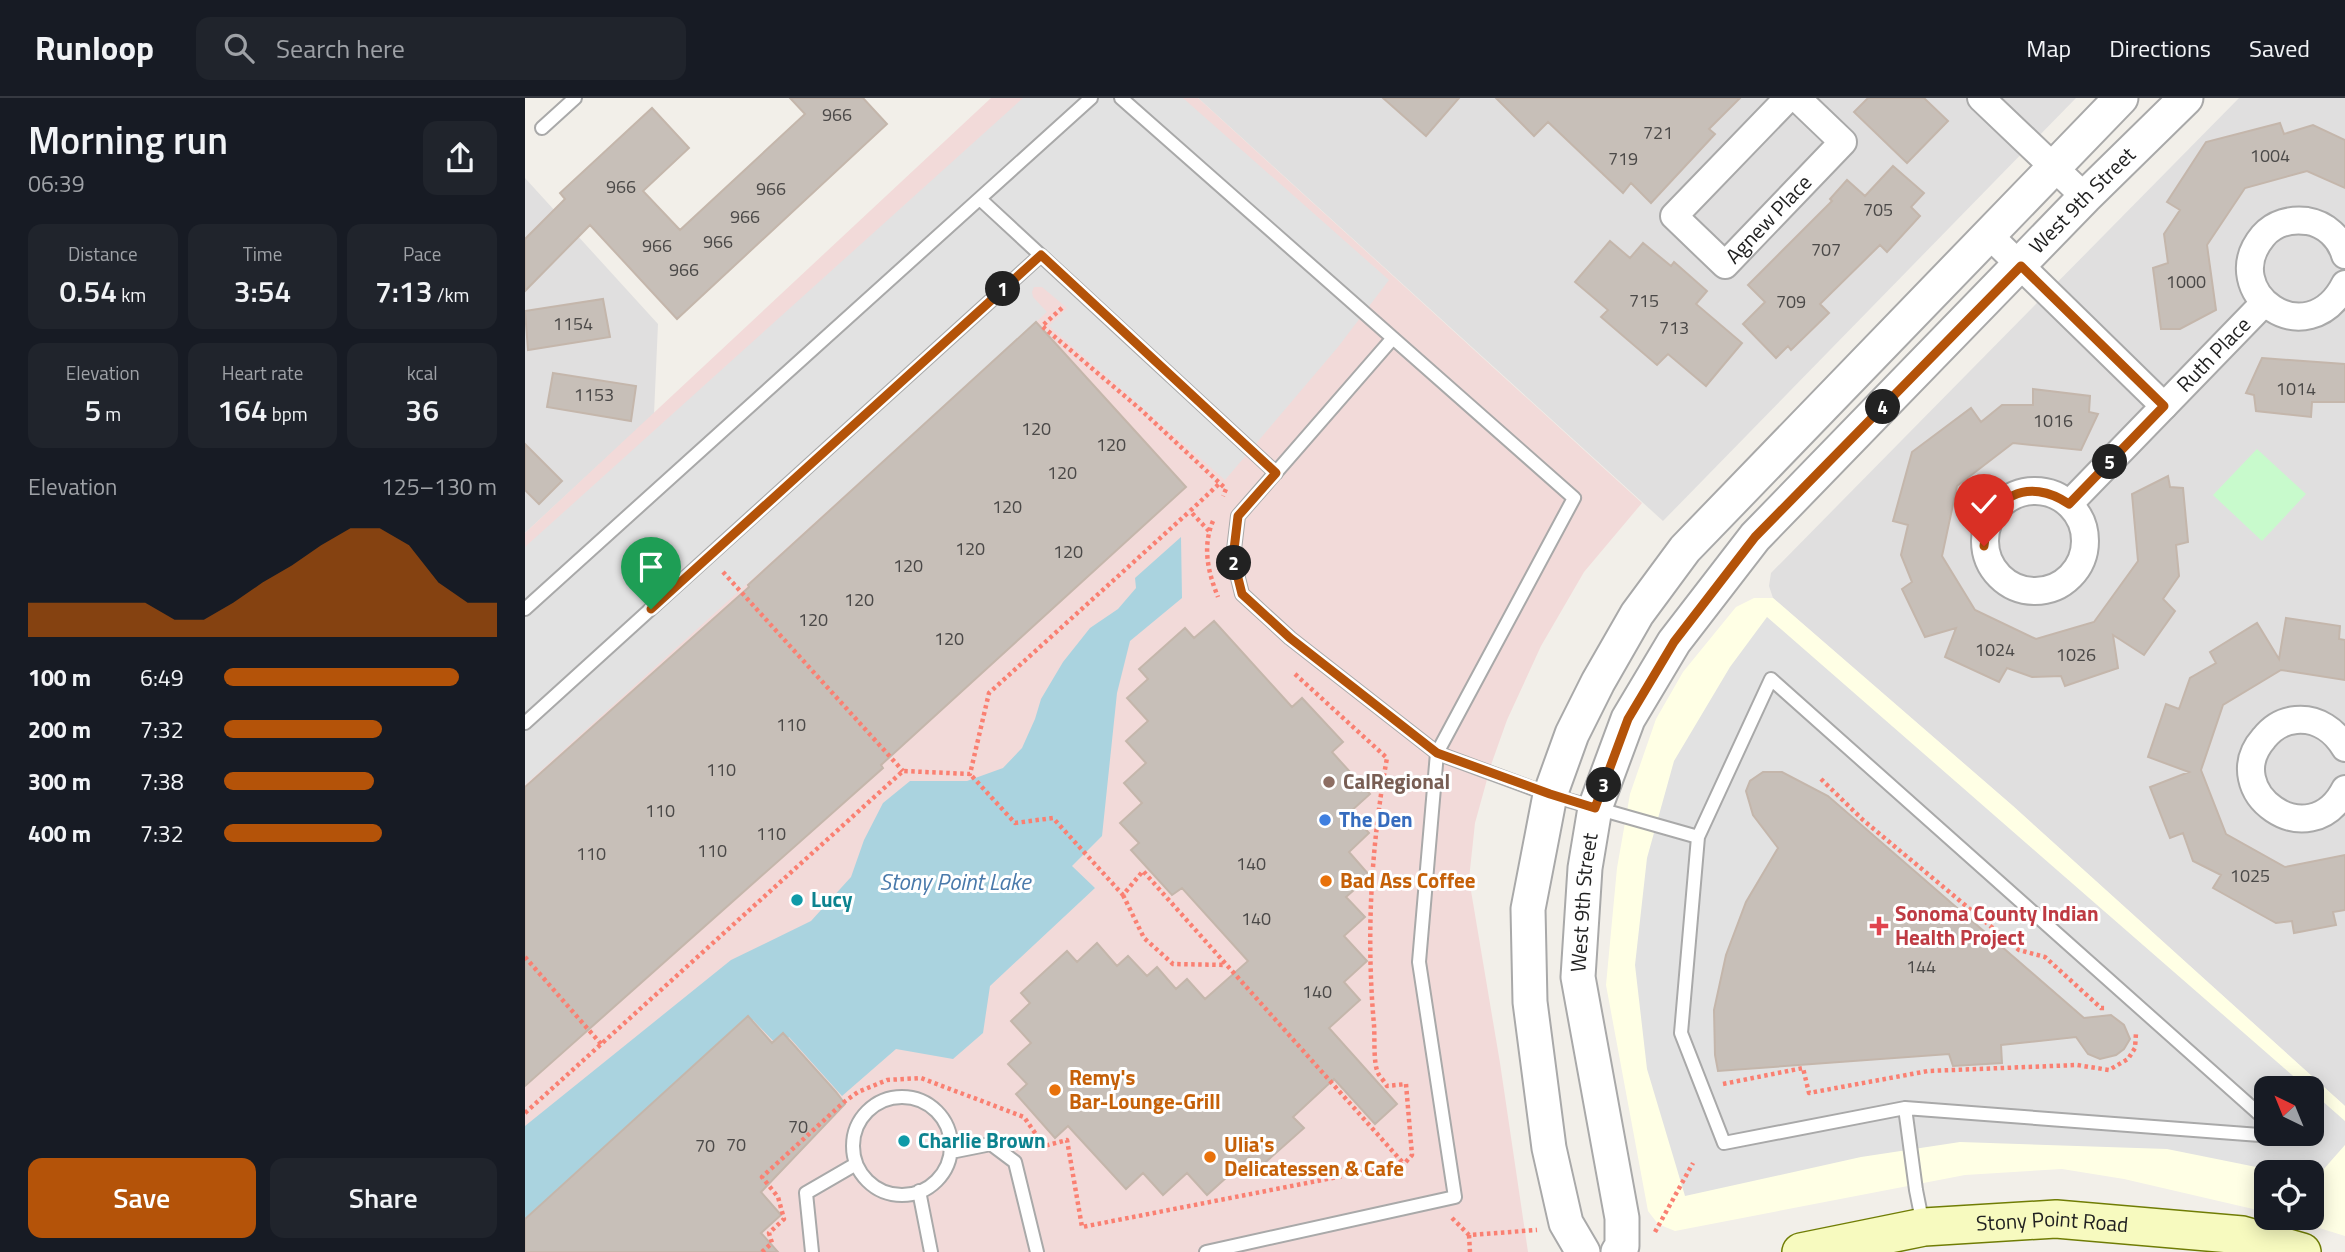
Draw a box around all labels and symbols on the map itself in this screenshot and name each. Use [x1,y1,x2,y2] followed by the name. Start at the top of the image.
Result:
[822,101,852,128] house number: 966
[1643,119,1673,146] house number: 721
[2021,139,2143,261] street label: West 9th Street
[2250,142,2290,169] house number: 1004
[1608,145,1638,172] house number: 719
[1717,167,1819,271] street label: Agnew Place
[606,173,636,200] house number: 966
[756,175,786,202] house number: 966
[1863,196,1893,223] house number: 705
[730,203,760,230] house number: 966
[703,228,733,255] house number: 966
[642,232,672,259] house number: 966
[1811,236,1841,263] house number: 707
[669,256,699,283] house number: 966
[2166,268,2206,295] house number: 1000
[986,272,1021,306] pin: 1
[1629,287,1659,314] house number: 715
[1776,288,1806,315] house number: 709
[2169,309,2258,399] street label: Ruth Place
[553,310,593,337] house number: 1154
[1659,314,1689,341] house number: 713
[2276,375,2316,402] house number: 1014
[574,381,614,408] house number: 1153
[1865,390,1901,424] pin: 4
[2033,407,2073,434] house number: 1016
[1021,415,1051,442] house number: 120
[1096,431,1126,458] house number: 120
[2093,444,2127,480] pin: 5
[1047,459,1077,486] house number: 120
[1954,474,2014,546] pin
[992,493,1022,520] house number: 120
[955,535,985,562] house number: 120
[621,537,681,609] pin
[1053,538,1083,565] house number: 120
[1217,546,1251,580] pin: 2
[893,552,923,579] house number: 120
[844,586,874,613] house number: 120
[798,606,828,633] house number: 120
[934,625,964,652] house number: 120
[1975,636,2015,663] house number: 1024
[2056,641,2096,668] house number: 1026
[776,711,806,738] house number: 110
[706,756,736,783] house number: 110
[1343,765,1450,797] place label: CalRegional
[1587,768,1621,802] pin: 3
[1321,774,1337,790] marker: CalRegional
[645,797,675,824] house number: 110
[1339,803,1413,835] place label: The Den
[1317,812,1333,828] marker: The Den
[756,820,786,847] house number: 110
[1561,830,1606,973] street label: West 9th Street
[697,837,727,864] house number: 110
[576,840,606,867] house number: 110
[1236,850,1266,877] house number: 140
[2230,862,2270,889] house number: 1025
[879,864,1032,899] water label: Stony Point Lake
[1340,864,1476,896] place label: Bad Ass Coffee
[1318,873,1334,889] marker: Bad Ass Coffee
[811,883,853,915] place label: Lucy
[789,892,805,908] marker: Lucy
[1895,897,2099,953] place label: Sonoma County Indian Health Project
[1241,905,1271,932] house number: 140
[1869,916,1889,936] marker: Sonoma County Indian Health Project
[1906,953,1936,980] house number: 144
[1302,978,1332,1005] house number: 140
[1069,1061,1221,1117] place label: Remy's Bar-Lounge-Grill
[2254,1076,2324,1146] north arrow
[1047,1082,1063,1098] marker: Remy's Bar-Lounge-Grill
[788,1113,808,1140] house number: 70
[918,1124,1046,1156] place label: Charlie Brown
[1224,1128,1404,1184] place label: Ulia's Delicatessen & Cafe
[726,1131,746,1158] house number: 70
[695,1132,715,1159] house number: 70
[896,1133,912,1149] marker: Charlie Brown
[1202,1149,1218,1165] marker: Ulia's Delicatessen & Cafe
[1975,1202,2130,1240] street label: Stony Point Road

